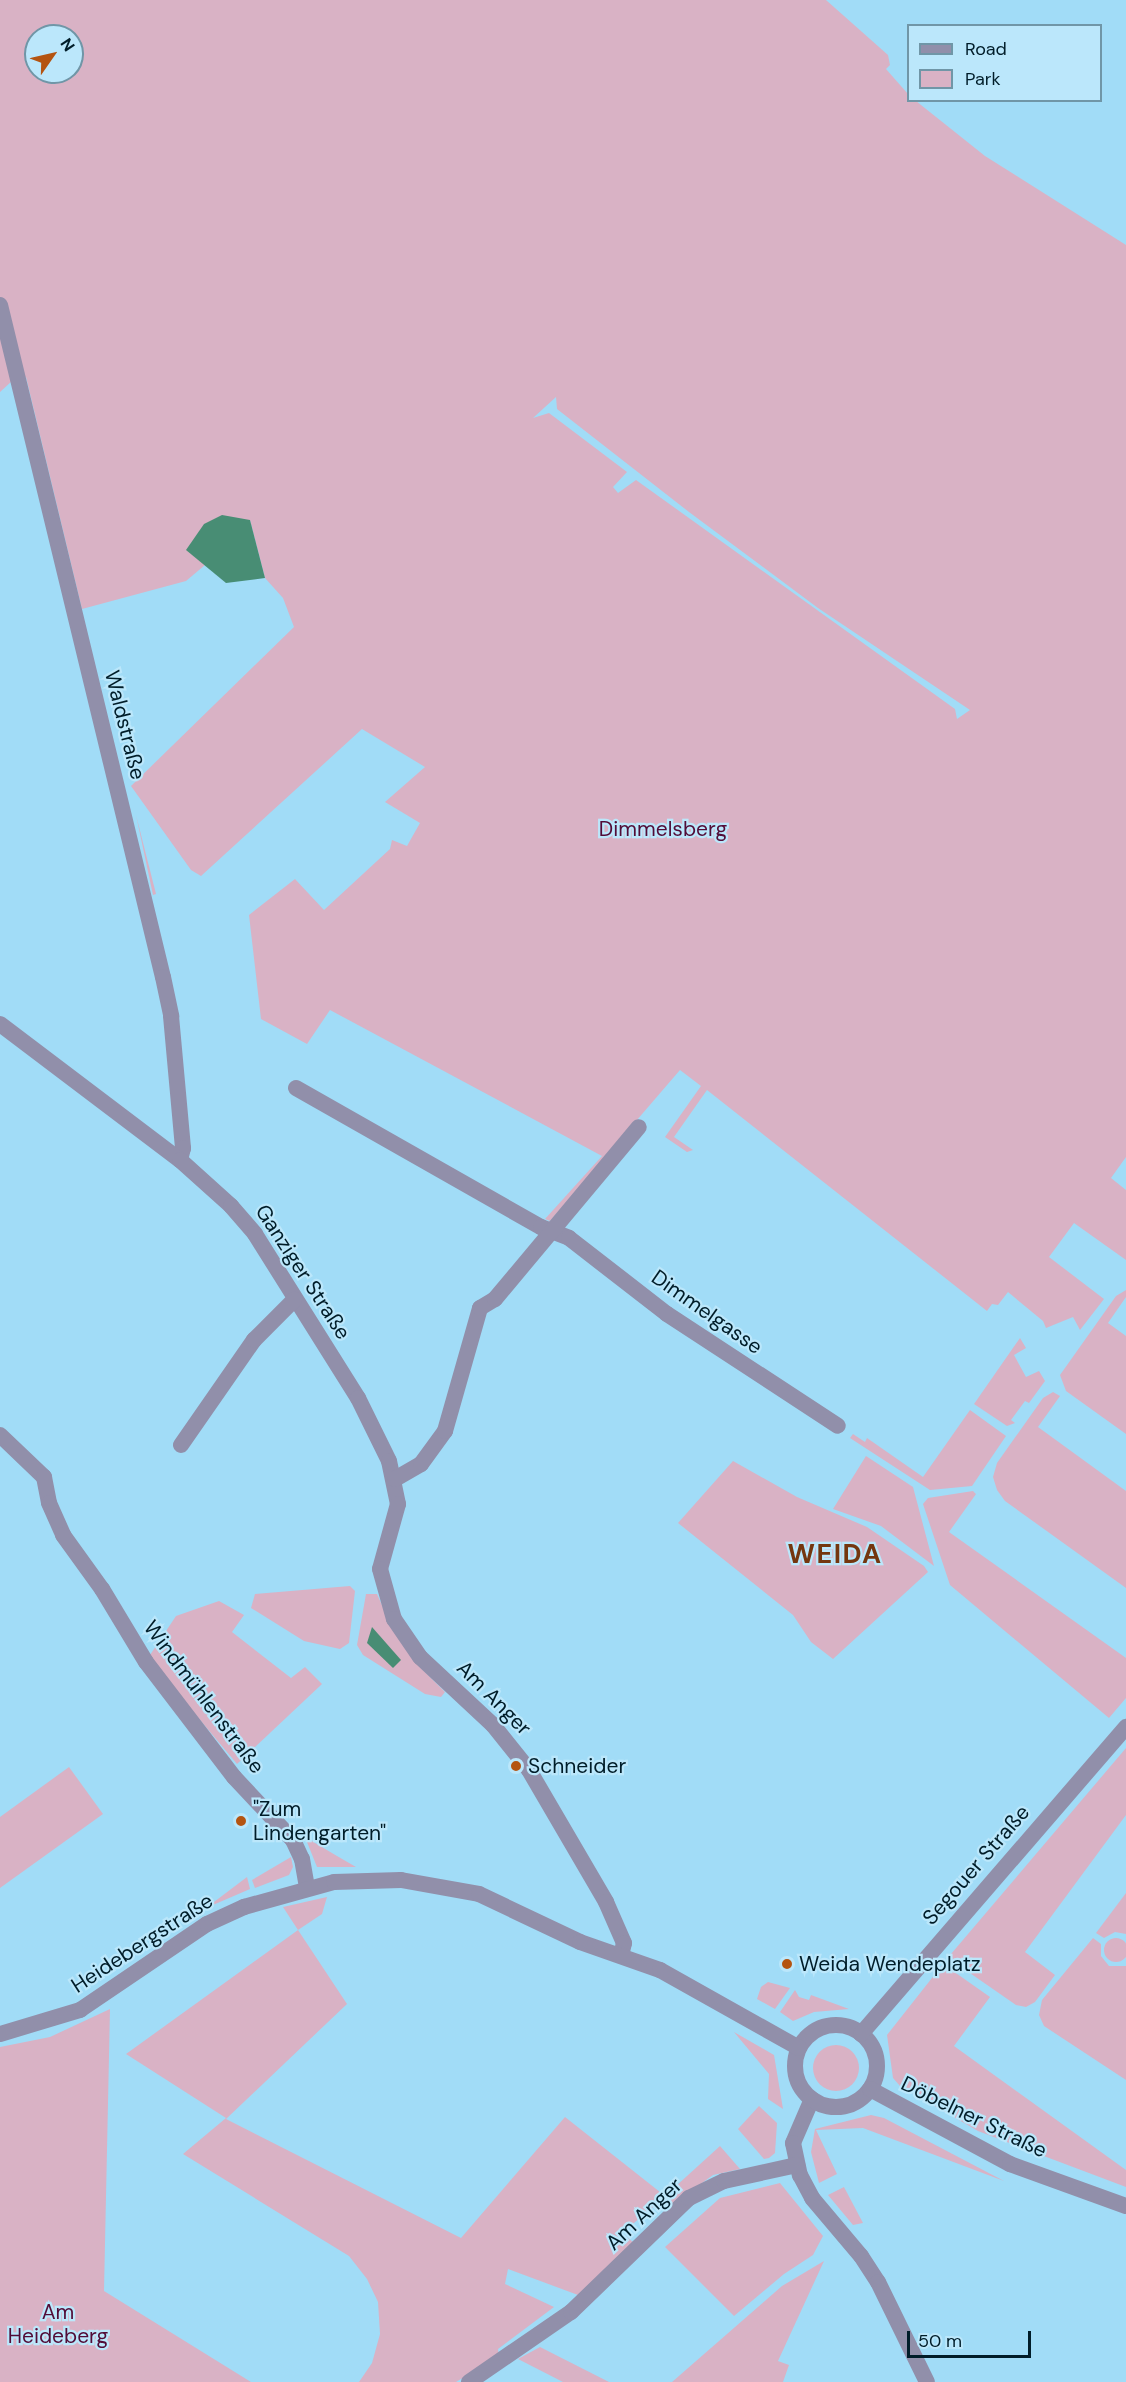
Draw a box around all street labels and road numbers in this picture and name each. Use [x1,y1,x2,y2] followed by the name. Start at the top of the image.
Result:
[99,668,151,782] street label: Waldstraße
[250,1200,356,1344] street label: Ganziger Straße
[647,1264,767,1360] street label: Dimmelgasse
[138,1616,270,1778] street label: Windmühlenstraße
[451,1655,537,1741] street label: Am Anger
[917,1800,1035,1930] street label: Segouer Straße
[66,1888,218,1998] street label: Heidebergstraße
[897,2071,1051,2163] street label: Döbelner Straße
[601,2172,687,2256] street label: Am Anger

